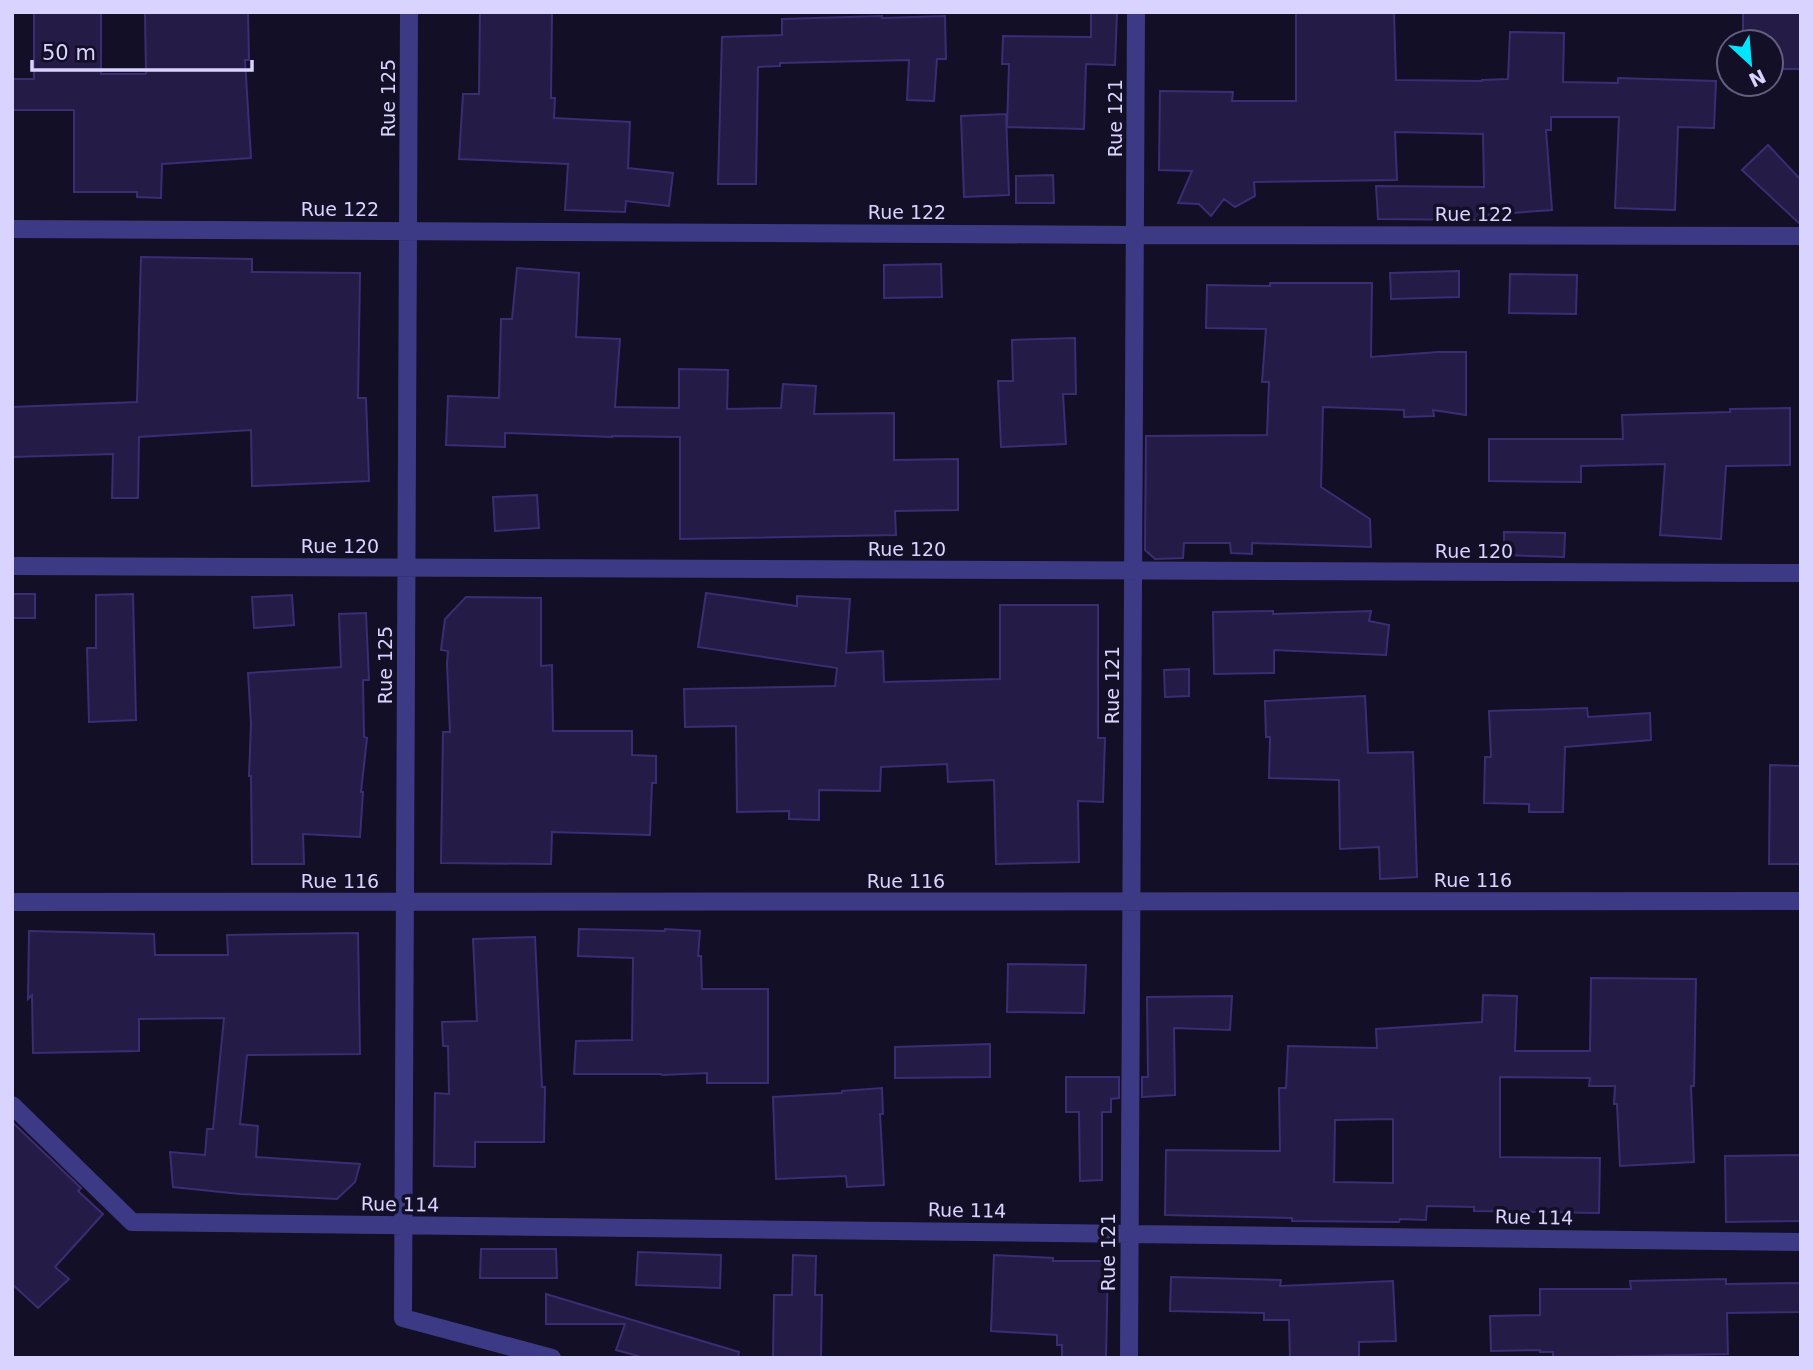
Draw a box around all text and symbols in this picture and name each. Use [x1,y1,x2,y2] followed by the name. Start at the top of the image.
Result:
[32,28,252,72] scale bar
[1715,28,1785,98] north arrow
[42,41,96,65] text: 50 m
[377,59,399,137] street label: Rue 125
[1745,65,1769,92] text: N
[1104,79,1126,157] street label: Rue 121
[301,198,379,220] street label: Rue 122
[868,201,946,223] street label: Rue 122
[1435,203,1513,225] street label: Rue 122
[301,535,379,557] street label: Rue 120
[868,538,946,560] street label: Rue 120
[1435,540,1513,562] street label: Rue 120
[374,626,396,704] street label: Rue 125
[1101,646,1123,724] street label: Rue 121
[1434,869,1512,891] street label: Rue 116
[301,870,379,892] street label: Rue 116
[867,870,945,892] street label: Rue 116
[361,1192,439,1216] street label: Rue 114
[928,1198,1006,1222] street label: Rue 114
[1495,1205,1573,1229] street label: Rue 114
[1097,1213,1119,1291] street label: Rue 121

